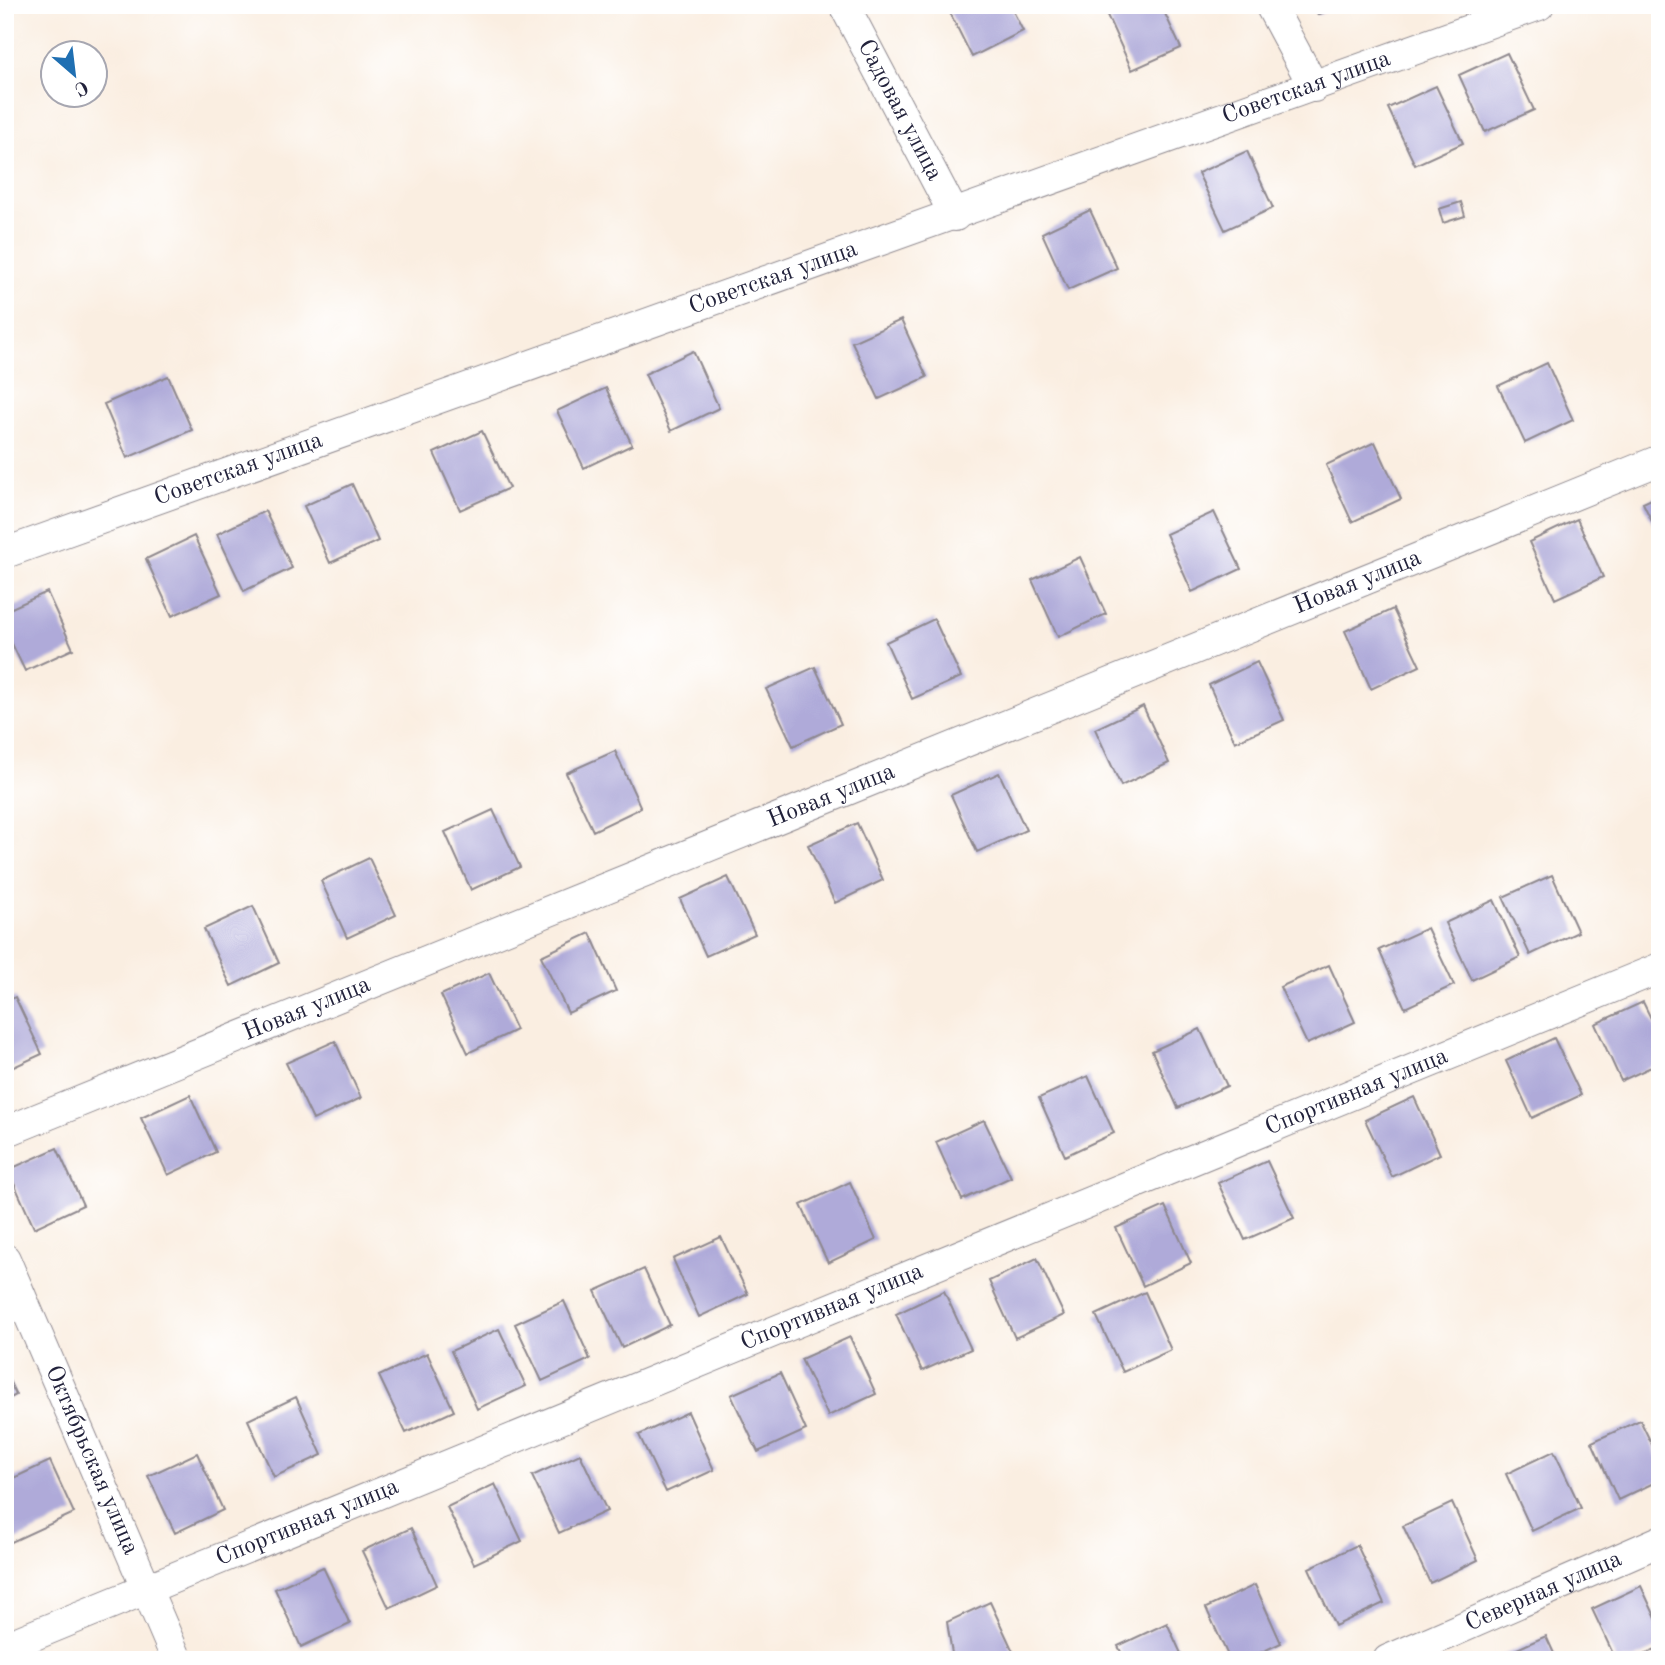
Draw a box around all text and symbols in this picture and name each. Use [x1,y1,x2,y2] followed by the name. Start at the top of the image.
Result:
[853,36,946,185] street label: Садовая улица
[38,38,108,108] north arrow
[1219,47,1394,129] street label: Советская улица
[71,75,91,98] text: С
[686,237,861,320] street label: Советская улица
[151,428,326,511] street label: Советская улица
[1291,546,1425,619] street label: Новая улица
[764,760,899,833] street label: Новая улица
[240,973,374,1046] street label: Новая улица
[1262,1044,1452,1141] street label: Спортивная улица
[737,1259,927,1356] street label: Спортивная улица
[40,1362,142,1559] street label: Октябрьская улица
[213,1475,402,1571] street label: Спортивная улица
[1462,1547,1626,1636] street label: Северная улица

